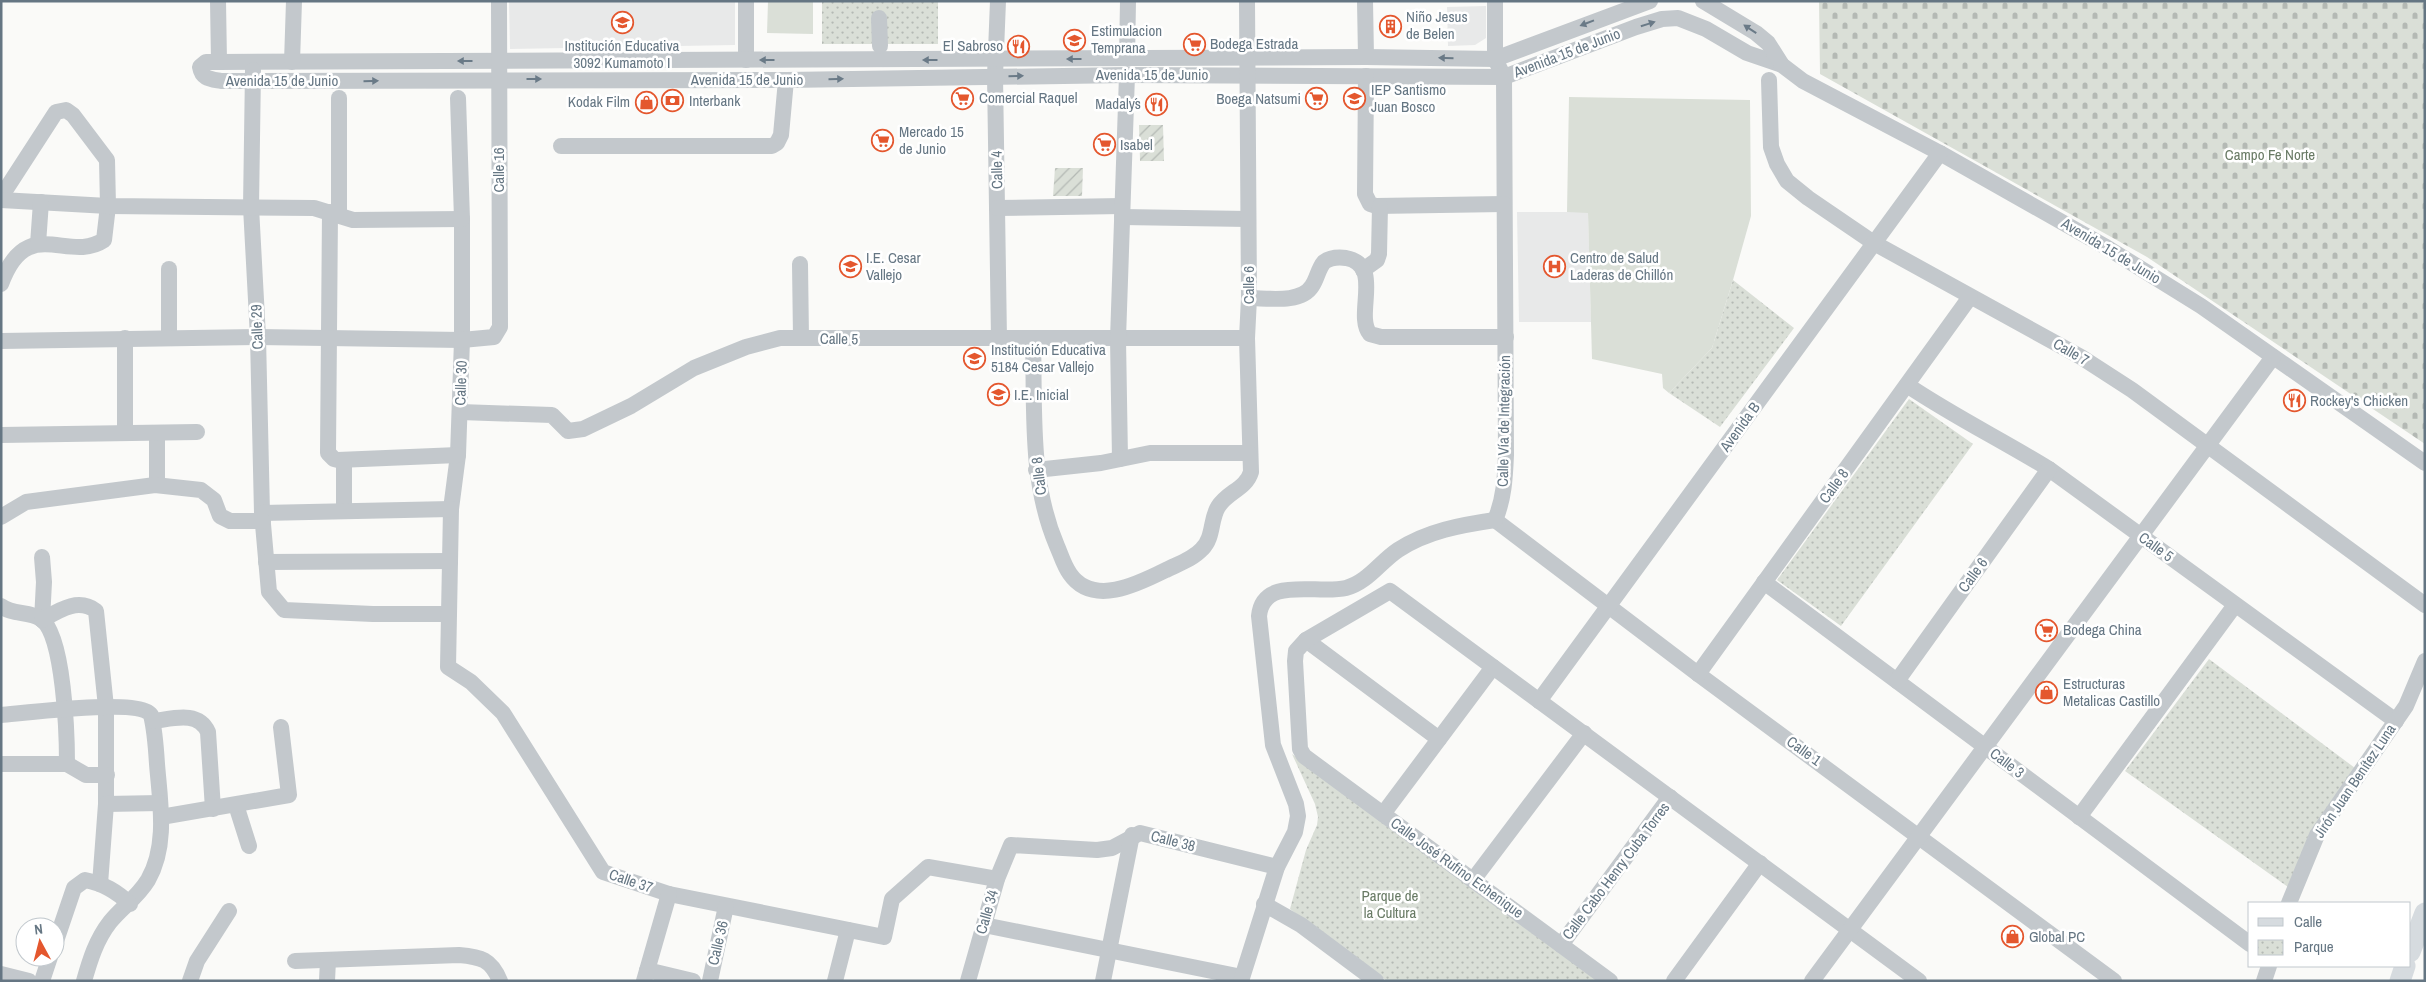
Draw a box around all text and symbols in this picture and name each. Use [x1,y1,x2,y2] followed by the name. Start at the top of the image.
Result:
[1406,6,1468,44] place label: Niño Jesus de Belen
[610,11,634,35] school or university icon: Institución Educativa 3092 Kumamoto I
[1378,14,1402,38] building icon: Niño Jesus de Belen
[1640,19,1655,27] one-way arrow
[1091,20,1162,58] place label: Estimulacion Temprana
[1580,20,1594,28] one-way arrow
[1510,22,1623,83] street label: Avenida 15 de Junio
[1743,25,1757,34] one-way arrow
[1063,28,1087,52] school or university icon: Estimulacion Temprana
[1182,32,1206,56] supermarket icon: Bodega Estrada
[1210,33,1298,54] place label: Bodega Estrada
[1007,34,1031,58] restaurant icon: El Sabroso
[565,35,680,73] place label: Institución Educativa 3092 Kumamoto I
[943,35,1003,56] place label: El Sabroso
[1438,54,1454,62] one-way arrow
[1066,55,1082,63] one-way arrow
[759,56,775,64] one-way arrow
[921,56,937,64] one-way arrow
[456,57,472,65] one-way arrow
[1095,64,1208,85] street label: Avenida 15 de Junio
[690,69,803,90] street label: Avenida 15 de Junio
[225,70,338,91] street label: Avenida 15 de Junio
[1008,72,1024,80] one-way arrow
[526,75,542,83] one-way arrow
[828,75,844,83] one-way arrow
[363,77,379,85] one-way arrow
[1371,79,1446,117] place label: IEP Santismo Juan Bosco
[951,86,975,110] supermarket icon: Comercial Raquel
[979,87,1077,108] place label: Comercial Raquel
[1305,87,1329,111] supermarket icon: Boega Natsumi
[1343,87,1367,111] school or university icon: IEP Santismo Juan Bosco
[1216,88,1301,109] place label: Boega Natsumi
[661,89,685,113] bank icon: Interbank
[634,90,658,114] shop icon: Kodak Film
[689,90,741,111] place label: Interbank
[568,91,630,112] place label: Kodak Film
[1145,92,1169,116] restaurant icon: Madaly´s
[1095,93,1141,114] place label: Madaly´s
[899,121,964,159] place label: Mercado 15 de Junio
[871,129,895,153] supermarket icon: Mercado 15 de Junio
[1092,133,1116,157] supermarket icon: Isabel
[1120,134,1153,155] place label: Isabel
[2225,144,2315,165] park label: Campo Fe Norte
[488,147,509,193] street label: Calle 16
[986,151,1007,189] street label: Calle 4
[2057,212,2165,289] street label: Avenida 15 de Junio
[866,247,921,285] place label: I.E. Cesar Vallejo
[1570,247,1673,285] place label: Centro de Salud Laderas de Chillón
[838,255,862,279] school or university icon: I.E. Cesar Vallejo
[1542,255,1566,279] hospital icon: Centro de Salud Laderas de Chillón
[1238,266,1259,304] street label: Calle 6
[245,304,268,350] street label: Calle 29
[820,328,858,349] street label: Calle 5
[2049,333,2093,370] street label: Calle 7
[991,339,1106,377] place label: Institución Educativa 5184 Cesar Vallejo
[963,347,987,371] school or university icon: Institución Educativa 5184 Cesar Vallejo
[1492,355,1515,487] street label: Calle Vía de Integración
[449,360,472,406] street label: Calle 30
[986,383,1010,407] school or university icon: I.E. Inicial
[1014,384,1069,405] place label: I.E. Inicial
[2282,389,2306,413] restaurant icon: Rockey's Chicken
[2310,390,2408,411] place label: Rockey's Chicken
[1714,398,1765,457] street label: Avenida B
[1026,456,1051,496] street label: Calle 8
[1814,464,1853,507] street label: Calle 8
[2135,527,2178,566] street label: Calle 5
[1953,553,1992,596] street label: Calle 6
[2035,618,2059,642] supermarket icon: Bodega China
[2063,619,2142,640] place label: Bodega China
[2063,673,2160,711] place label: Estructuras Metalicas Castillo
[2035,681,2059,705] shop icon: Estructuras Metalicas Castillo
[2309,719,2401,842] street label: Jirón Juan Benítez Luna
[1783,731,1826,770] street label: Calle 1
[1986,743,2029,783] street label: Calle 3
[1557,798,1674,944] street label: Calle Cabo Henry Cuba Torres
[1387,812,1528,923] street label: Calle José Rufino Echenique
[1149,825,1198,856] street label: Calle 38
[606,863,656,898] street label: Calle 37
[1362,885,1419,923] park label: Parque de la Cultura
[970,887,1003,936] street label: Calle 34
[2248,902,2411,967] legend
[2294,911,2322,932] text: Calle
[15,917,65,967] north arrow
[702,918,733,967] street label: Calle 36
[33,920,44,939] text: N
[2001,925,2025,949] shop icon: Global PC
[2029,926,2085,947] place label: Global PC
[2294,936,2334,957] text: Parque

